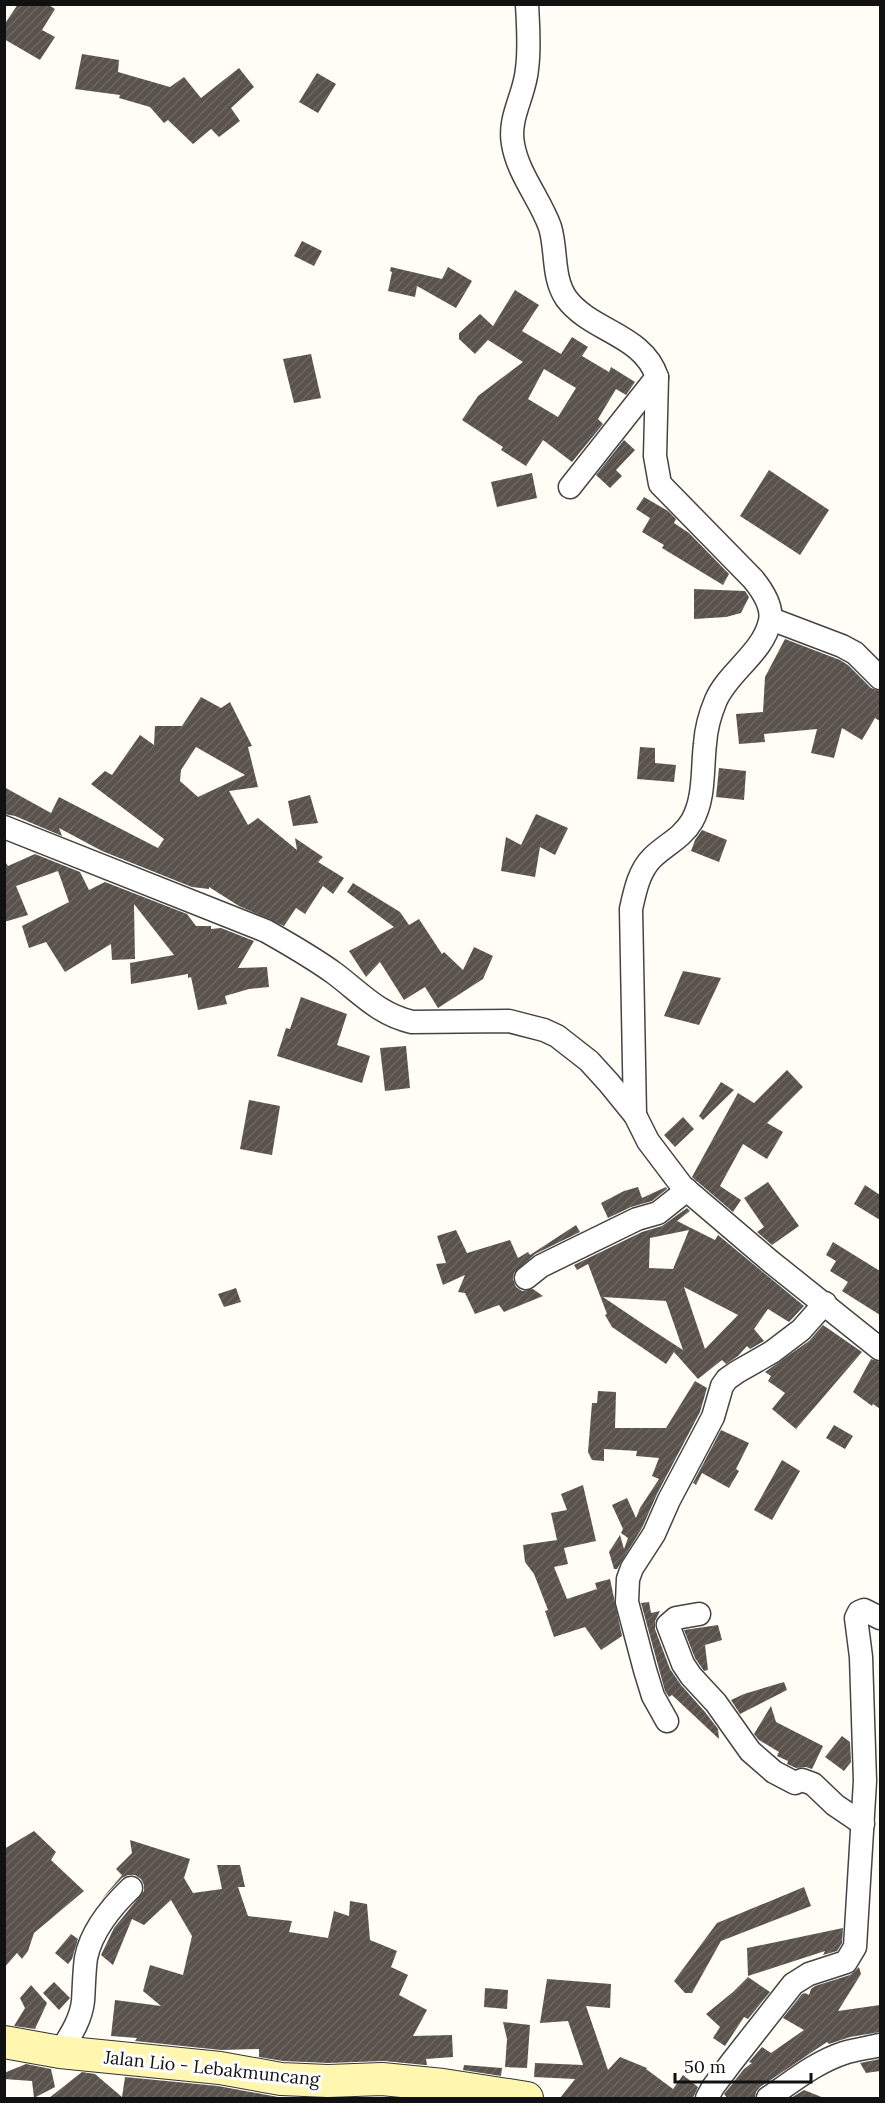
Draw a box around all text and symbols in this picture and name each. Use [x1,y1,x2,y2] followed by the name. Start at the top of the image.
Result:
[102,2045,322,2091] street label: Jalan Lio - Lebakmuncang
[675,2046,812,2084] scale bar
[684,2055,726,2078] text: 50 m

